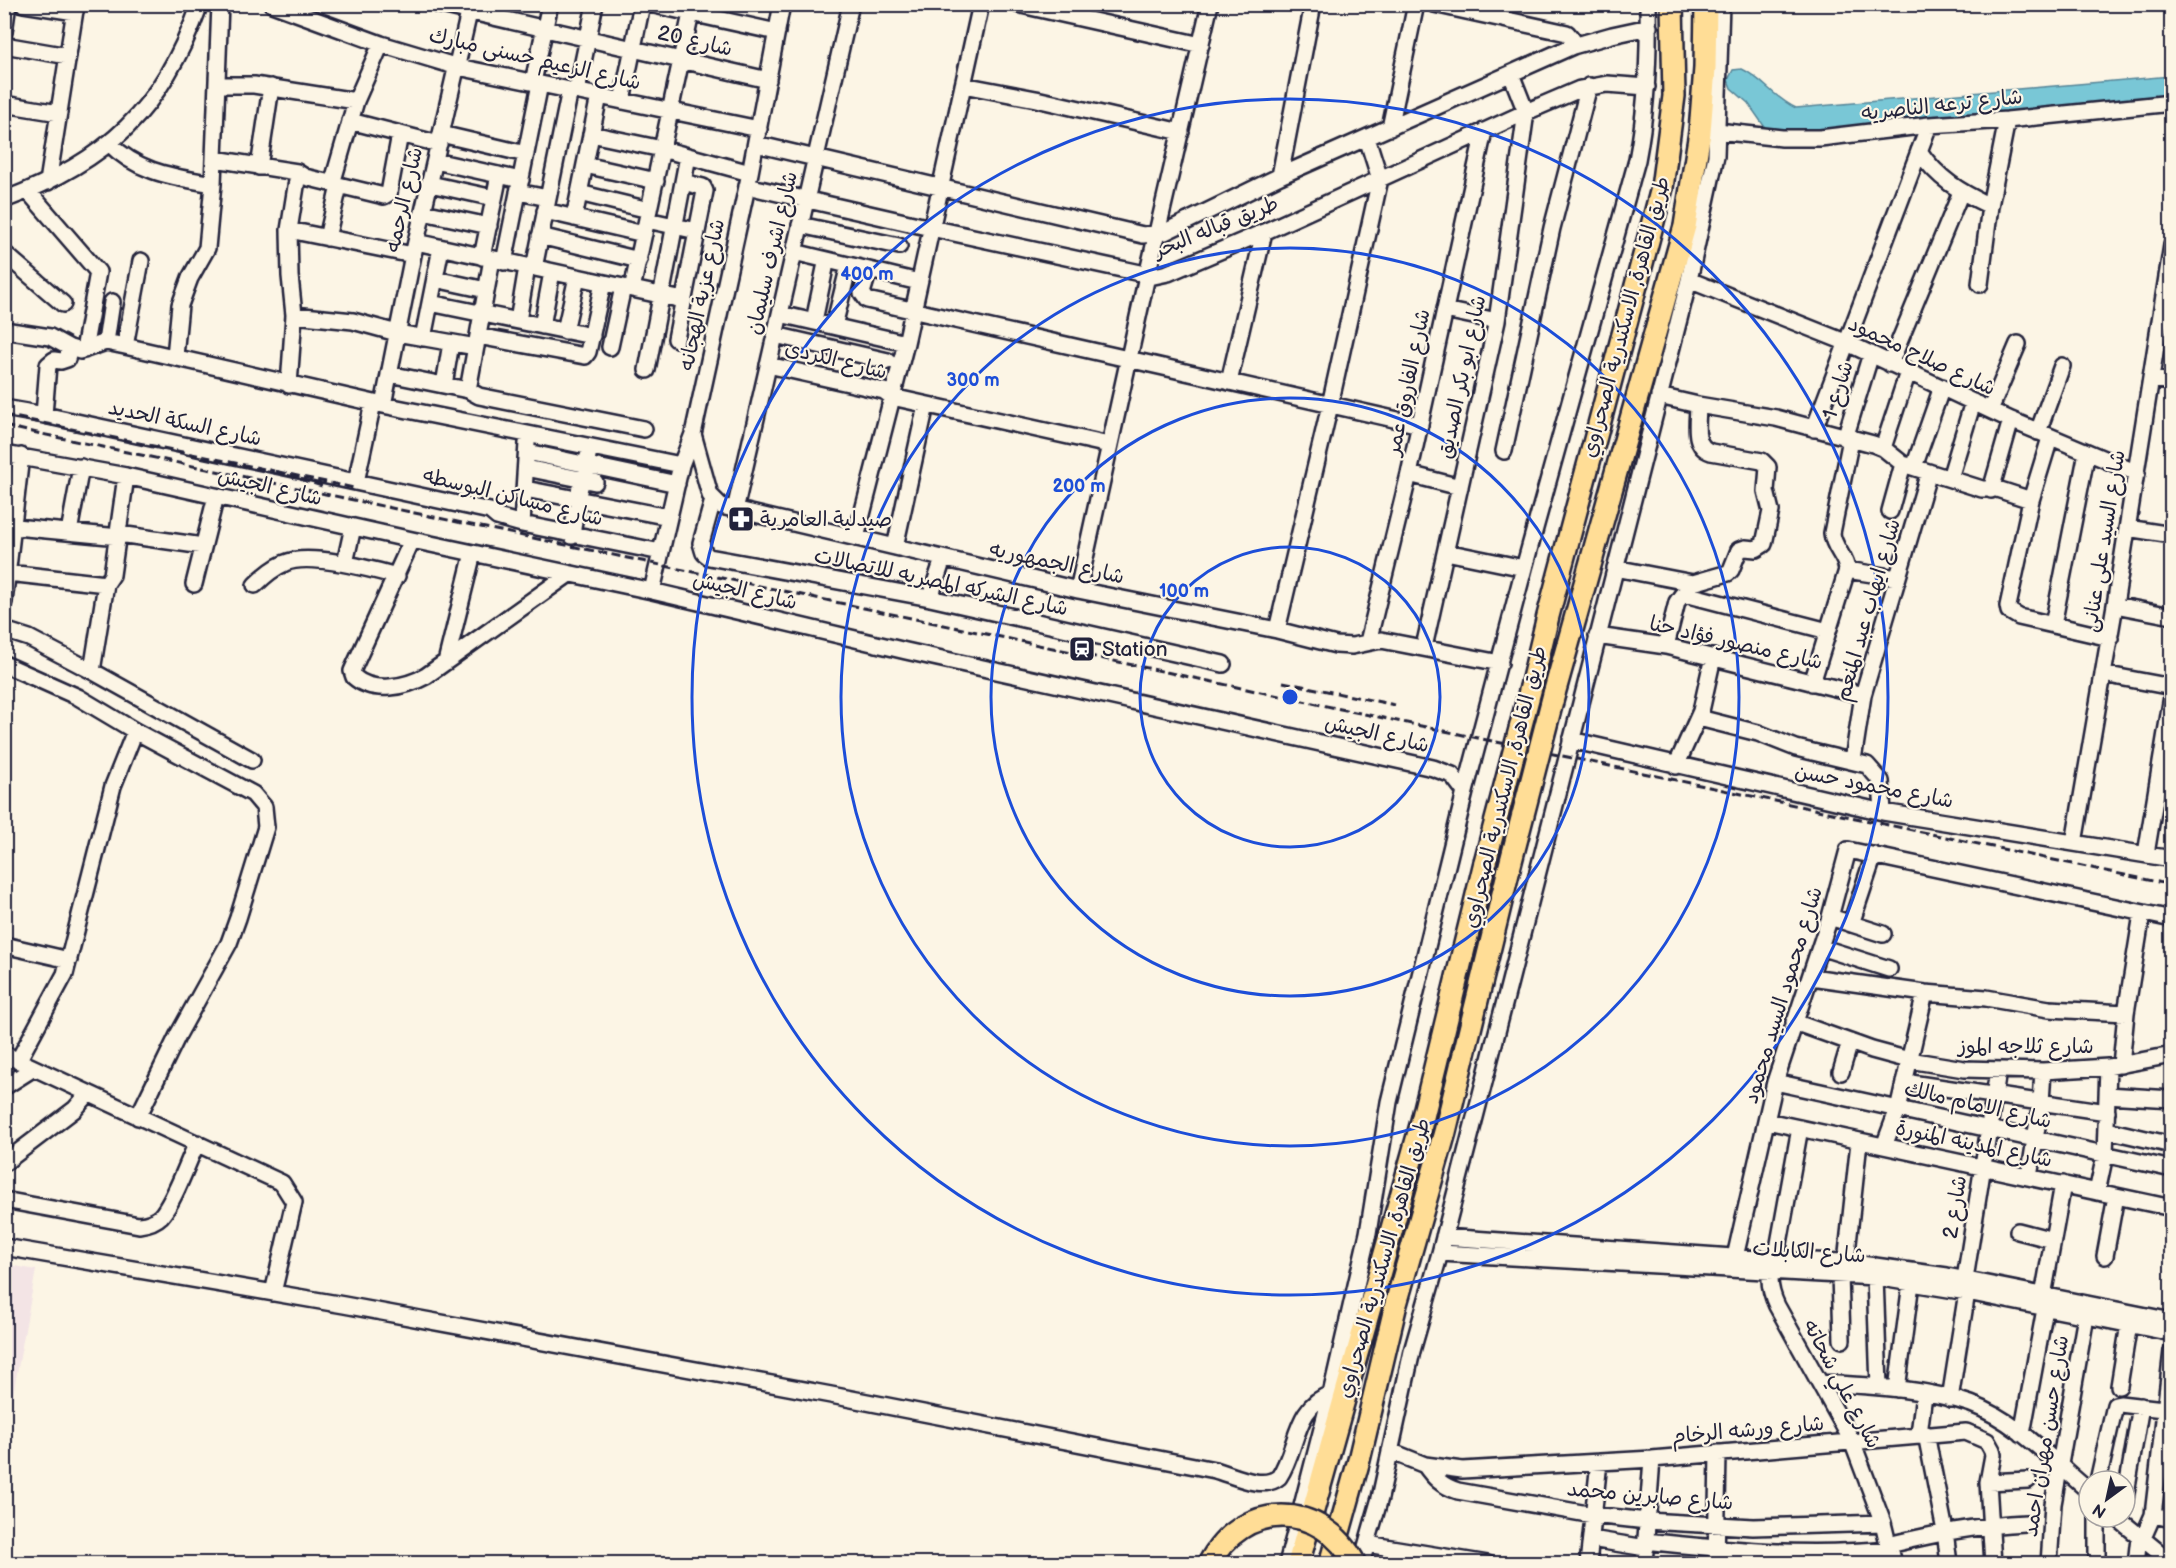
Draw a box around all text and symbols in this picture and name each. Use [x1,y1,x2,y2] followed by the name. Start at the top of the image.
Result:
[655,20,735,64] street label: شارع 20
[426,22,643,98] street label: شارع الزعيم حسنى مبارك
[1860,84,2024,128] street label: شارع ترعه الناصريه
[380,145,430,256] street label: شارع الرحمه
[741,169,805,338] street label: شارع اشرف سليمان
[1576,174,1678,461] street label: طريق القاهرة, الاسكندرية الصحراوي
[1148,191,1282,264] street label: طريق قباله البحر
[674,217,732,374] street label: شارع عزبة الهجانه
[840,264,894,285] text: 400 m
[1432,293,1493,461] street label: شارع ابو بكر الصديق
[1380,307,1438,460] street label: شارع الفاروق عمر
[1844,311,2000,403] street label: شارع صلاح محمود
[782,335,890,387] street label: شارع الكردى
[1817,358,1861,423] street label: شارع 1
[946,370,1000,391] text: 300 m
[106,395,264,453] street label: شارع السكة الحديد
[2077,448,2133,634] street label: شارع السيد على عنانى
[215,463,325,513] street label: شارع الجيش
[420,463,606,533] street label: شارع مساكن البوسطه
[1052,476,1106,497] text: 200 m
[726,504,756,534] pharmacy icon: صيدلية العامرية
[760,507,892,532] place label: صيدلية العامرية
[1830,516,1909,705] street label: شارع ايهاب عبد المنعم
[987,537,1127,591] street label: شارع الجمهوريه
[811,543,1070,623] street label: شارع الشركه المصريه للاتصالات
[690,567,800,617] street label: شارع الجيش
[1159,581,1209,602] text: 100 m
[1646,611,1825,677] street label: شارع منصور فؤاد حنا
[1067,634,1097,664] station icon: Station
[1102,637,1168,662] place label: Station
[1458,643,1554,931] street label: طريق القاهرة, الاسكندرية الصحراوي
[1280,687,1300,707] centre of rings
[1322,710,1432,760] street label: شارع الجيش
[1792,758,1956,816] street label: شارع محمود حسن
[1738,884,1830,1107] street label: شارع محمود السيد محمود
[1956,1034,2094,1061] street label: شارع ثلاجه الموز
[1901,1076,2054,1137] street label: شارع الامام مالك
[1332,1115,1438,1401] street label: طريق القاهرة, الاسكندرية الصحراوي
[1893,1115,2055,1175] street label: شارع المدينه المنورة
[1938,1174,1974,1241] street label: شارع 2
[1751,1236,1867,1270] street label: شارع الكابلات
[1792,1315,1886,1456] street label: شارع علي شحاته
[2018,1333,2076,1539] street label: شارع حسن مهران احمد
[1671,1411,1826,1452] street label: شارع ورشه الرخام
[2077,1469,2137,1529] north arrow
[1565,1476,1734,1518] street label: شارع صابرين محمد
[2089,1499,2110,1522] text: N

